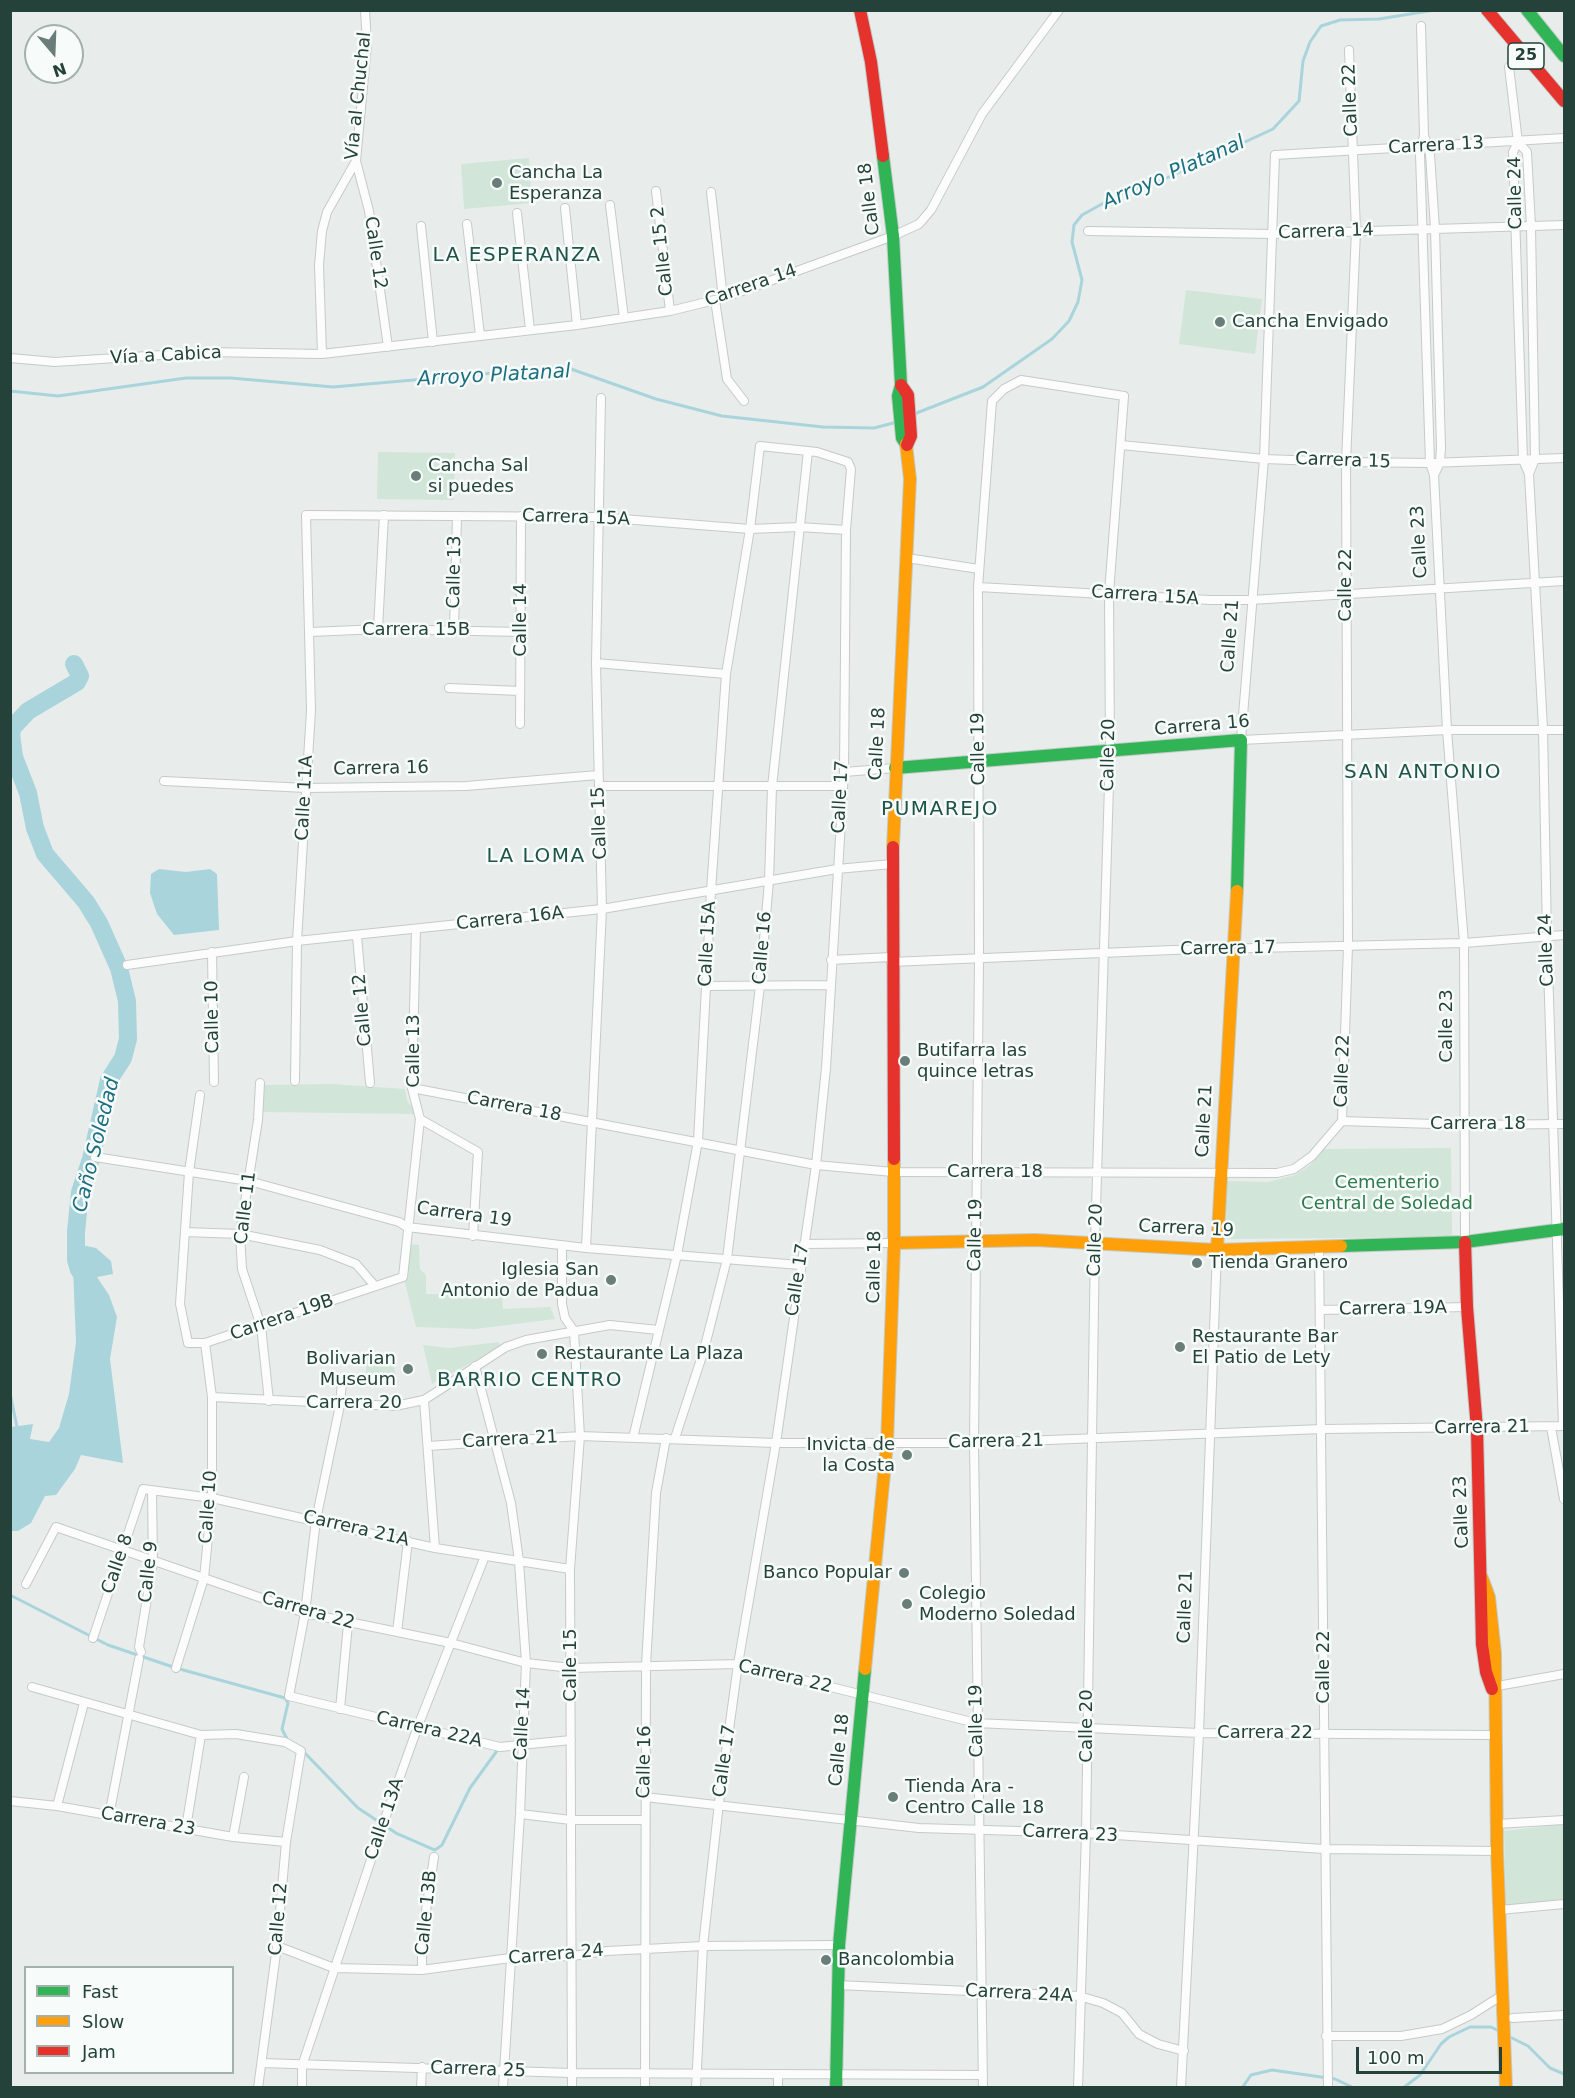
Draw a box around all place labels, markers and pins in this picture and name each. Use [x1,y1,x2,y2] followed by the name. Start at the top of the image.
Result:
[509,162,603,204] place label: Cancha La Esperanza
[490,176,504,190] marker: Cancha La Esperanza
[1232,311,1388,333] place label: Cancha Envigado
[1213,315,1227,329] marker: Cancha Envigado
[428,455,529,498] place label: Cancha Sal si puedes
[409,469,423,483] marker: Cancha Sal si puedes
[917,1040,1034,1082] place label: Butifarra las quince letras
[898,1054,912,1068] marker: Butifarra las quince letras
[1209,1252,1348,1274] place label: Tienda Granero
[1190,1256,1204,1270] marker: Tienda Granero
[441,1259,599,1302] place label: Iglesia San Antonio de Padua
[604,1273,618,1287] marker: Iglesia San Antonio de Padua
[1192,1326,1338,1368] place label: Restaurante Bar El Patio de Lety
[1173,1340,1187,1354] marker: Restaurante Bar El Patio de Lety
[554,1343,743,1365] place label: Restaurante La Plaza
[535,1347,549,1361] marker: Restaurante La Plaza
[306,1348,396,1390] place label: Bolivarian Museum
[401,1362,415,1376] marker: Bolivarian Museum
[806,1434,895,1476] place label: Invicta de la Costa
[900,1448,914,1462] marker: Invicta de la Costa
[763,1562,892,1584] place label: Banco Popular
[897,1566,911,1580] marker: Banco Popular
[919,1583,1076,1626] place label: Colegio Moderno Soledad
[900,1597,914,1611] marker: Colegio Moderno Soledad
[905,1776,1044,1818] place label: Tienda Ara - Centro Calle 18
[886,1790,900,1804] marker: Tienda Ara - Centro Calle 18
[838,1949,955,1971] place label: Bancolombia
[819,1953,833,1967] marker: Bancolombia

